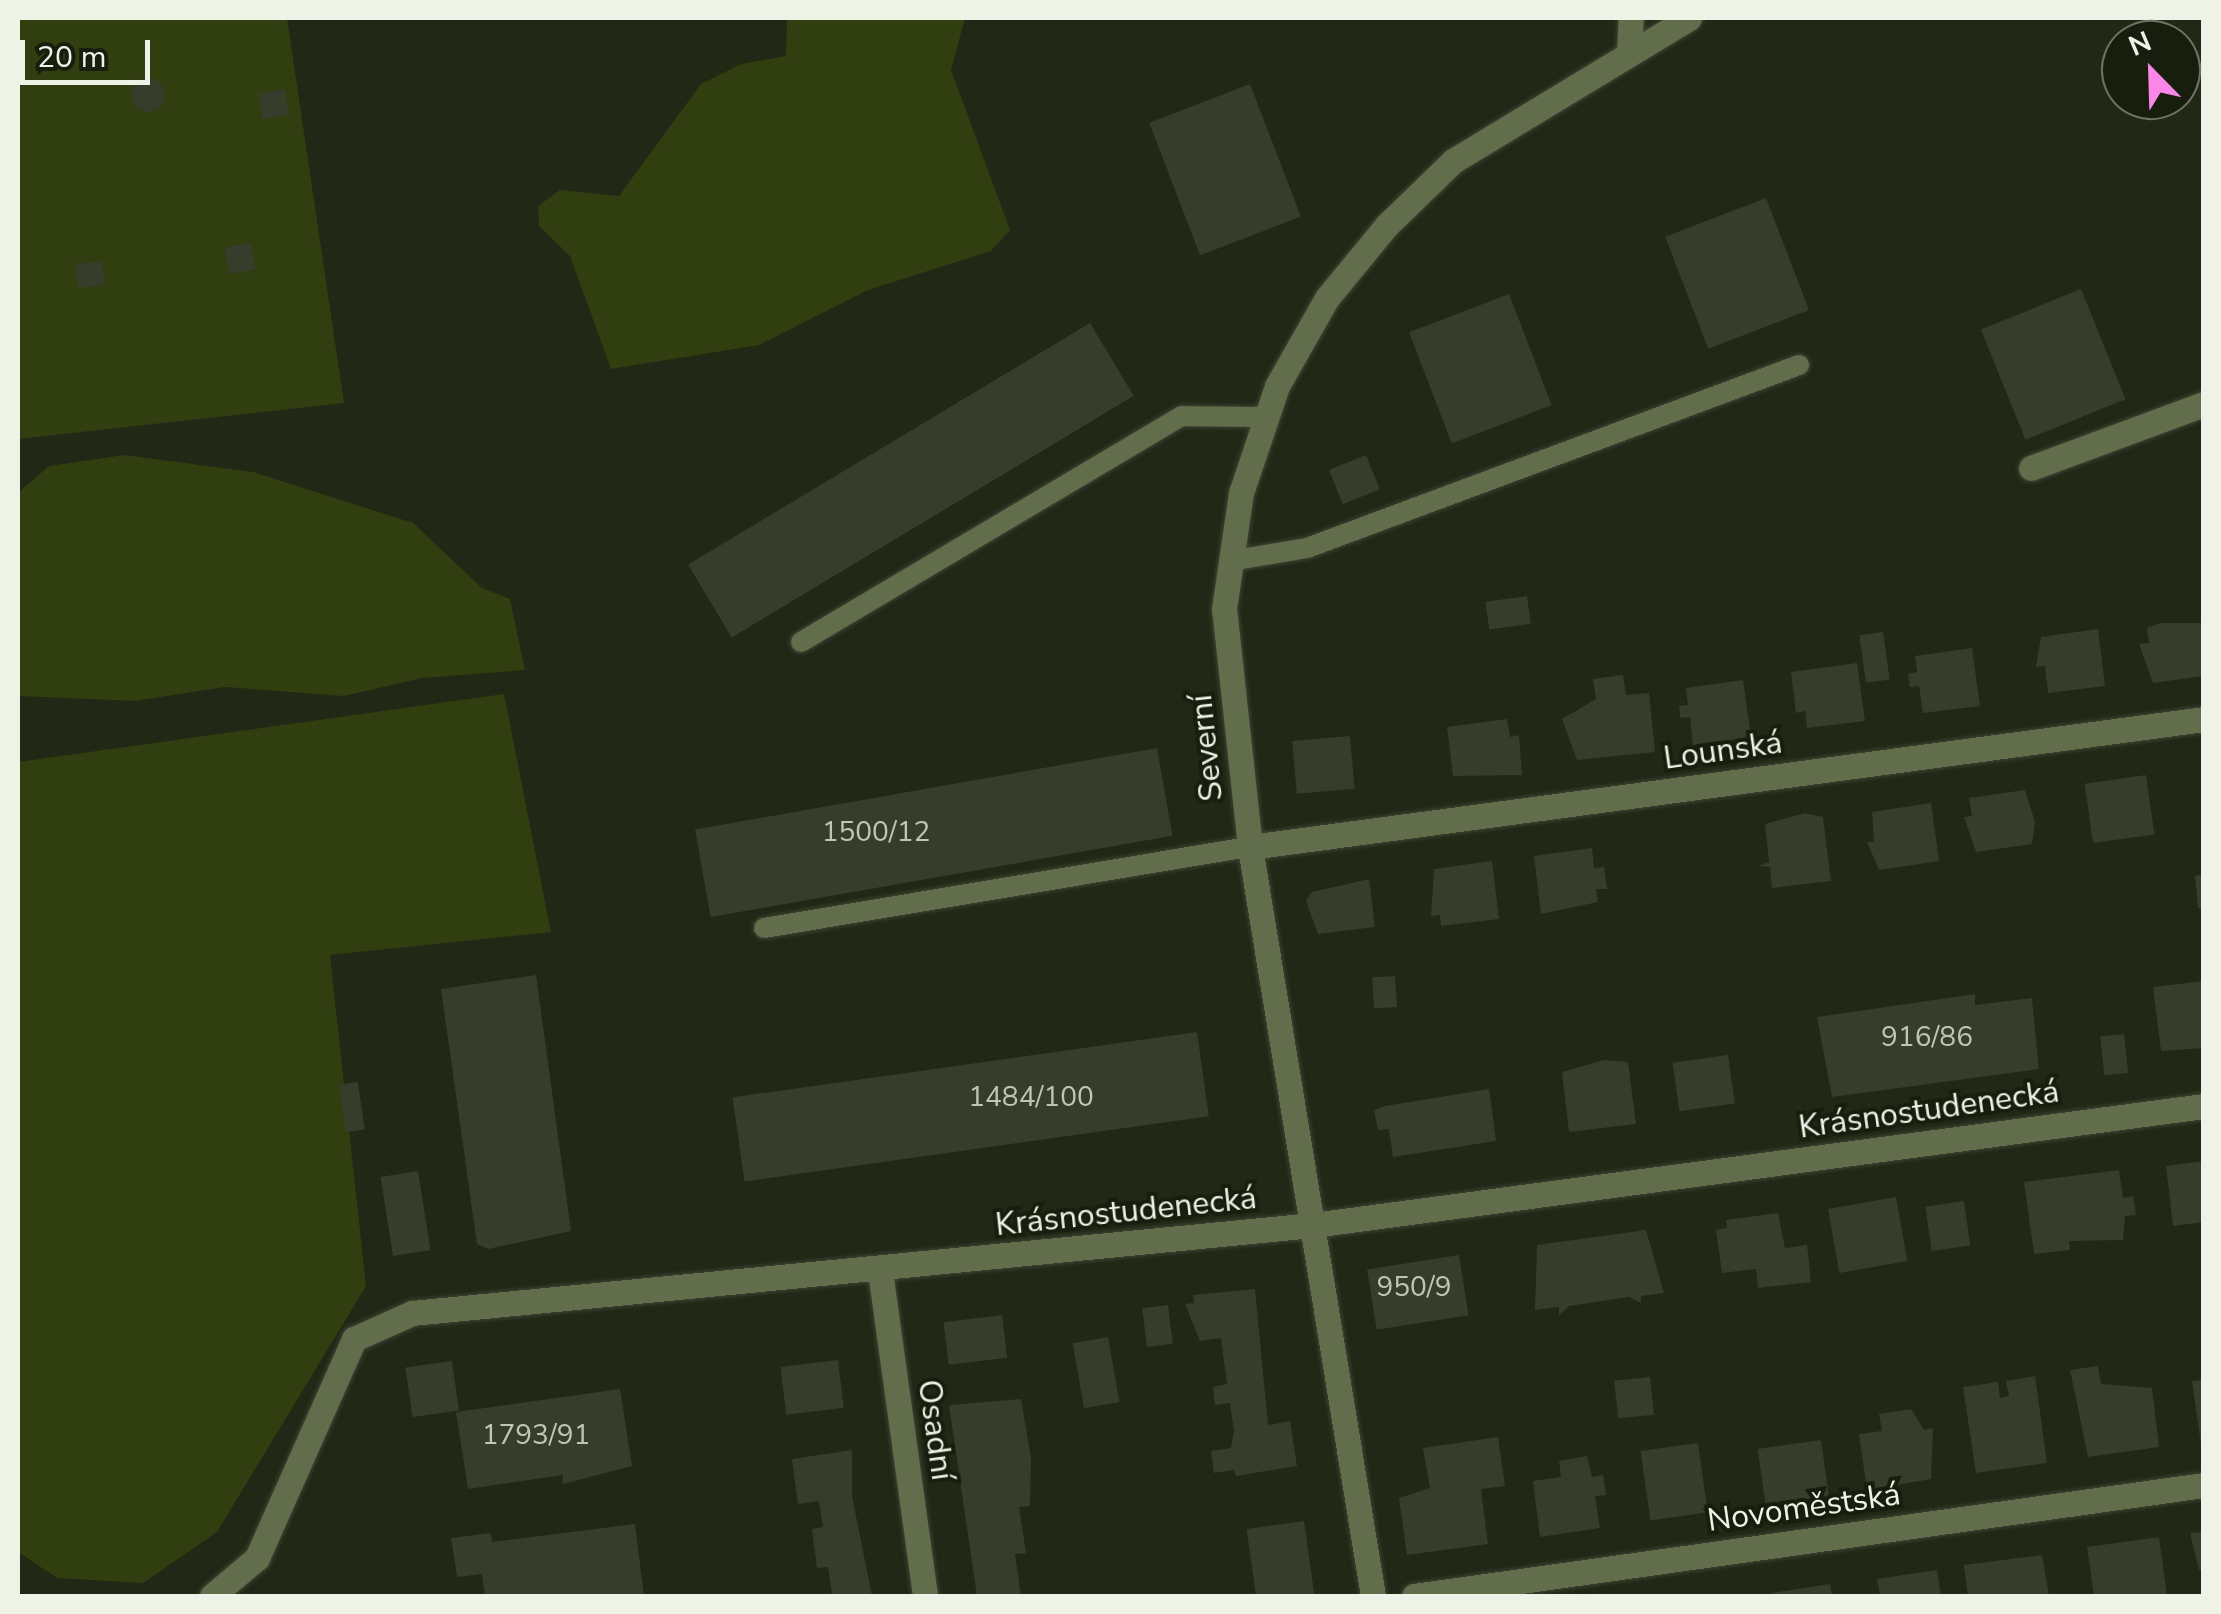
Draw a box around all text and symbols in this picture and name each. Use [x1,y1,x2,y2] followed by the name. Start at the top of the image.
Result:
[25,20,155,82] scale bar
[2101,20,2201,120] north arrow
[2123,23,2157,66] text: N
[37,37,106,78] text: 20 m
[1182,693,1232,803] street label: Severní
[1661,724,1785,778] street label: Lounská
[822,815,930,849] house number: 1500/12
[1881,1020,1973,1054] house number: 916/86
[1796,1073,2062,1147] street label: Krásnostudenecká
[968,1080,1094,1114] house number: 1484/100
[993,1179,1259,1245] street label: Krásnostudenecká
[1376,1270,1452,1304] house number: 950/9
[909,1377,961,1483] street label: Osadní
[482,1418,590,1452] house number: 1793/91
[1705,1475,1903,1541] street label: Novoměstská

